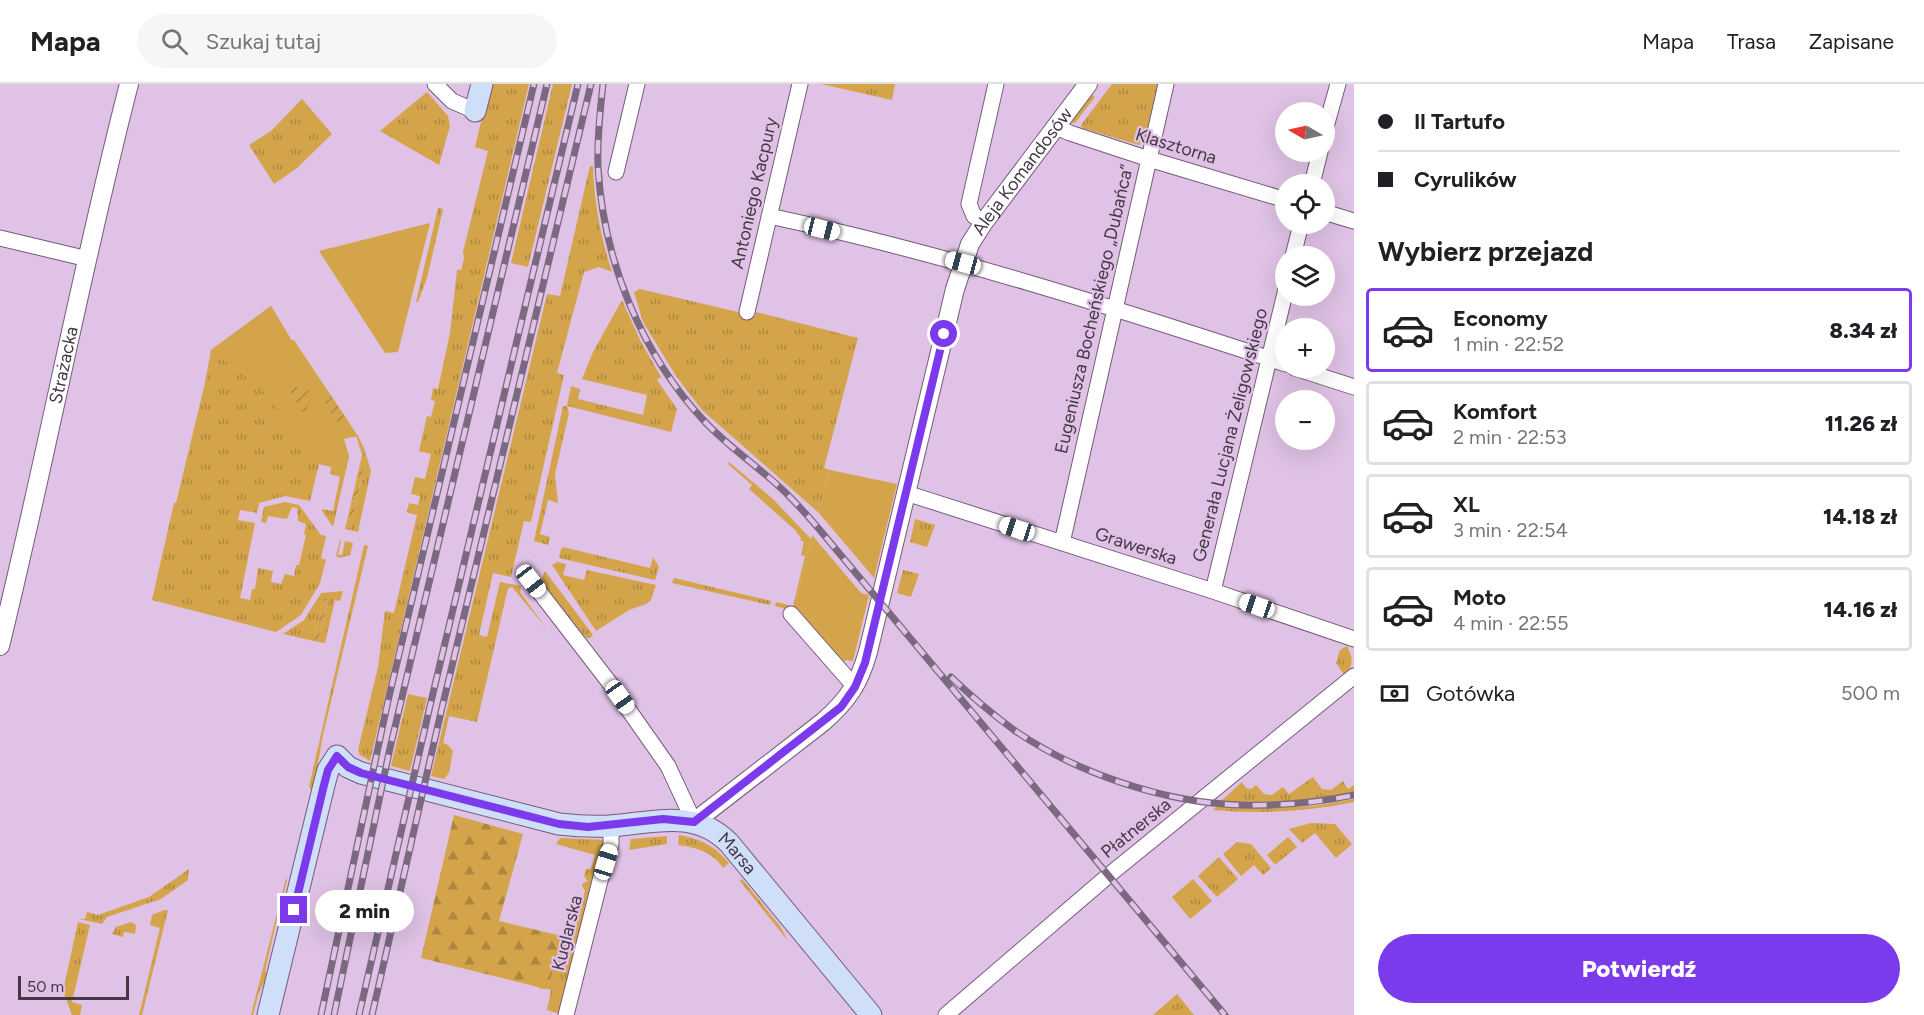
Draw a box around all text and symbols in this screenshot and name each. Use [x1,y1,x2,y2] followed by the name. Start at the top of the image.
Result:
[137,14,557,68] search box
[30,24,101,58] text: Mapa
[158,25,191,58] icon: search
[206,28,321,55] text: Szukaj tutaj
[1642,29,1694,54] text: Mapa
[1727,29,1776,54] text: Trasa
[1809,29,1894,54] text: Zapisane
[1275,102,1335,162] north arrow
[1275,102,1335,450] map controls
[967,103,1077,239] street label: Aleja Komandosów
[1414,108,1505,135] text: Il Tartufo
[726,115,782,271] street label: Antoniego Kacpury
[1133,123,1219,169] street label: Klasztorna
[1050,162,1138,456] street label: Eugeniusza Bocheńskiego „Dubańca”
[1414,166,1517,193] text: Cyrulików
[1275,174,1335,234] button: locate
[802,216,842,242] car
[1378,235,1593,268] text: Wybierz przejazd
[1275,246,1335,306] button: layers
[943,250,983,276] car
[1381,303,1435,357] icon: car
[1453,305,1548,332] text: Economy
[1188,306,1272,564] street label: Generała Lucjana Żeligowskiego
[1829,317,1897,344] text: 8.34 zł
[1275,318,1335,378] button: +
[930,320,957,347] route start
[45,324,83,406] street label: Strażacka
[1453,332,1564,356] text: 1 min · 22:52
[1275,390,1335,450] button: −
[1381,396,1435,450] icon: car
[1453,398,1537,425] text: Komfort
[1825,410,1897,437] text: 11.26 zł
[1453,425,1567,449] text: 2 min · 22:53
[1381,489,1435,543] icon: car
[1453,491,1480,518] text: XL
[1823,503,1897,530] text: 14.18 zł
[997,515,1037,543] car
[1453,518,1568,542] text: 3 min · 22:54
[1092,522,1180,570] street label: Grawerska
[513,561,549,601] car
[1381,582,1435,636] icon: car
[1453,584,1506,611] text: Moto
[1237,592,1277,620] car
[1824,596,1897,623] text: 14.16 zł
[1453,611,1569,635] text: 4 min · 22:55
[602,677,638,717] car
[1378,677,1411,710] icon: cash
[1426,680,1515,707] text: Gotówka
[1841,681,1900,705] text: 500 m
[1097,793,1175,863] street label: Płatnerska
[714,828,761,879] street label: Marsa
[592,842,620,882] car
[315,889,414,931] callout: 2 min
[547,893,587,973] street label: Kuglarska
[280,896,307,923] route end
[339,899,390,923] text: 2 min
[1378,934,1900,1003] button: Potwierdź
[18,973,129,1000] scale bar
[27,977,64,996] text: 50 m

